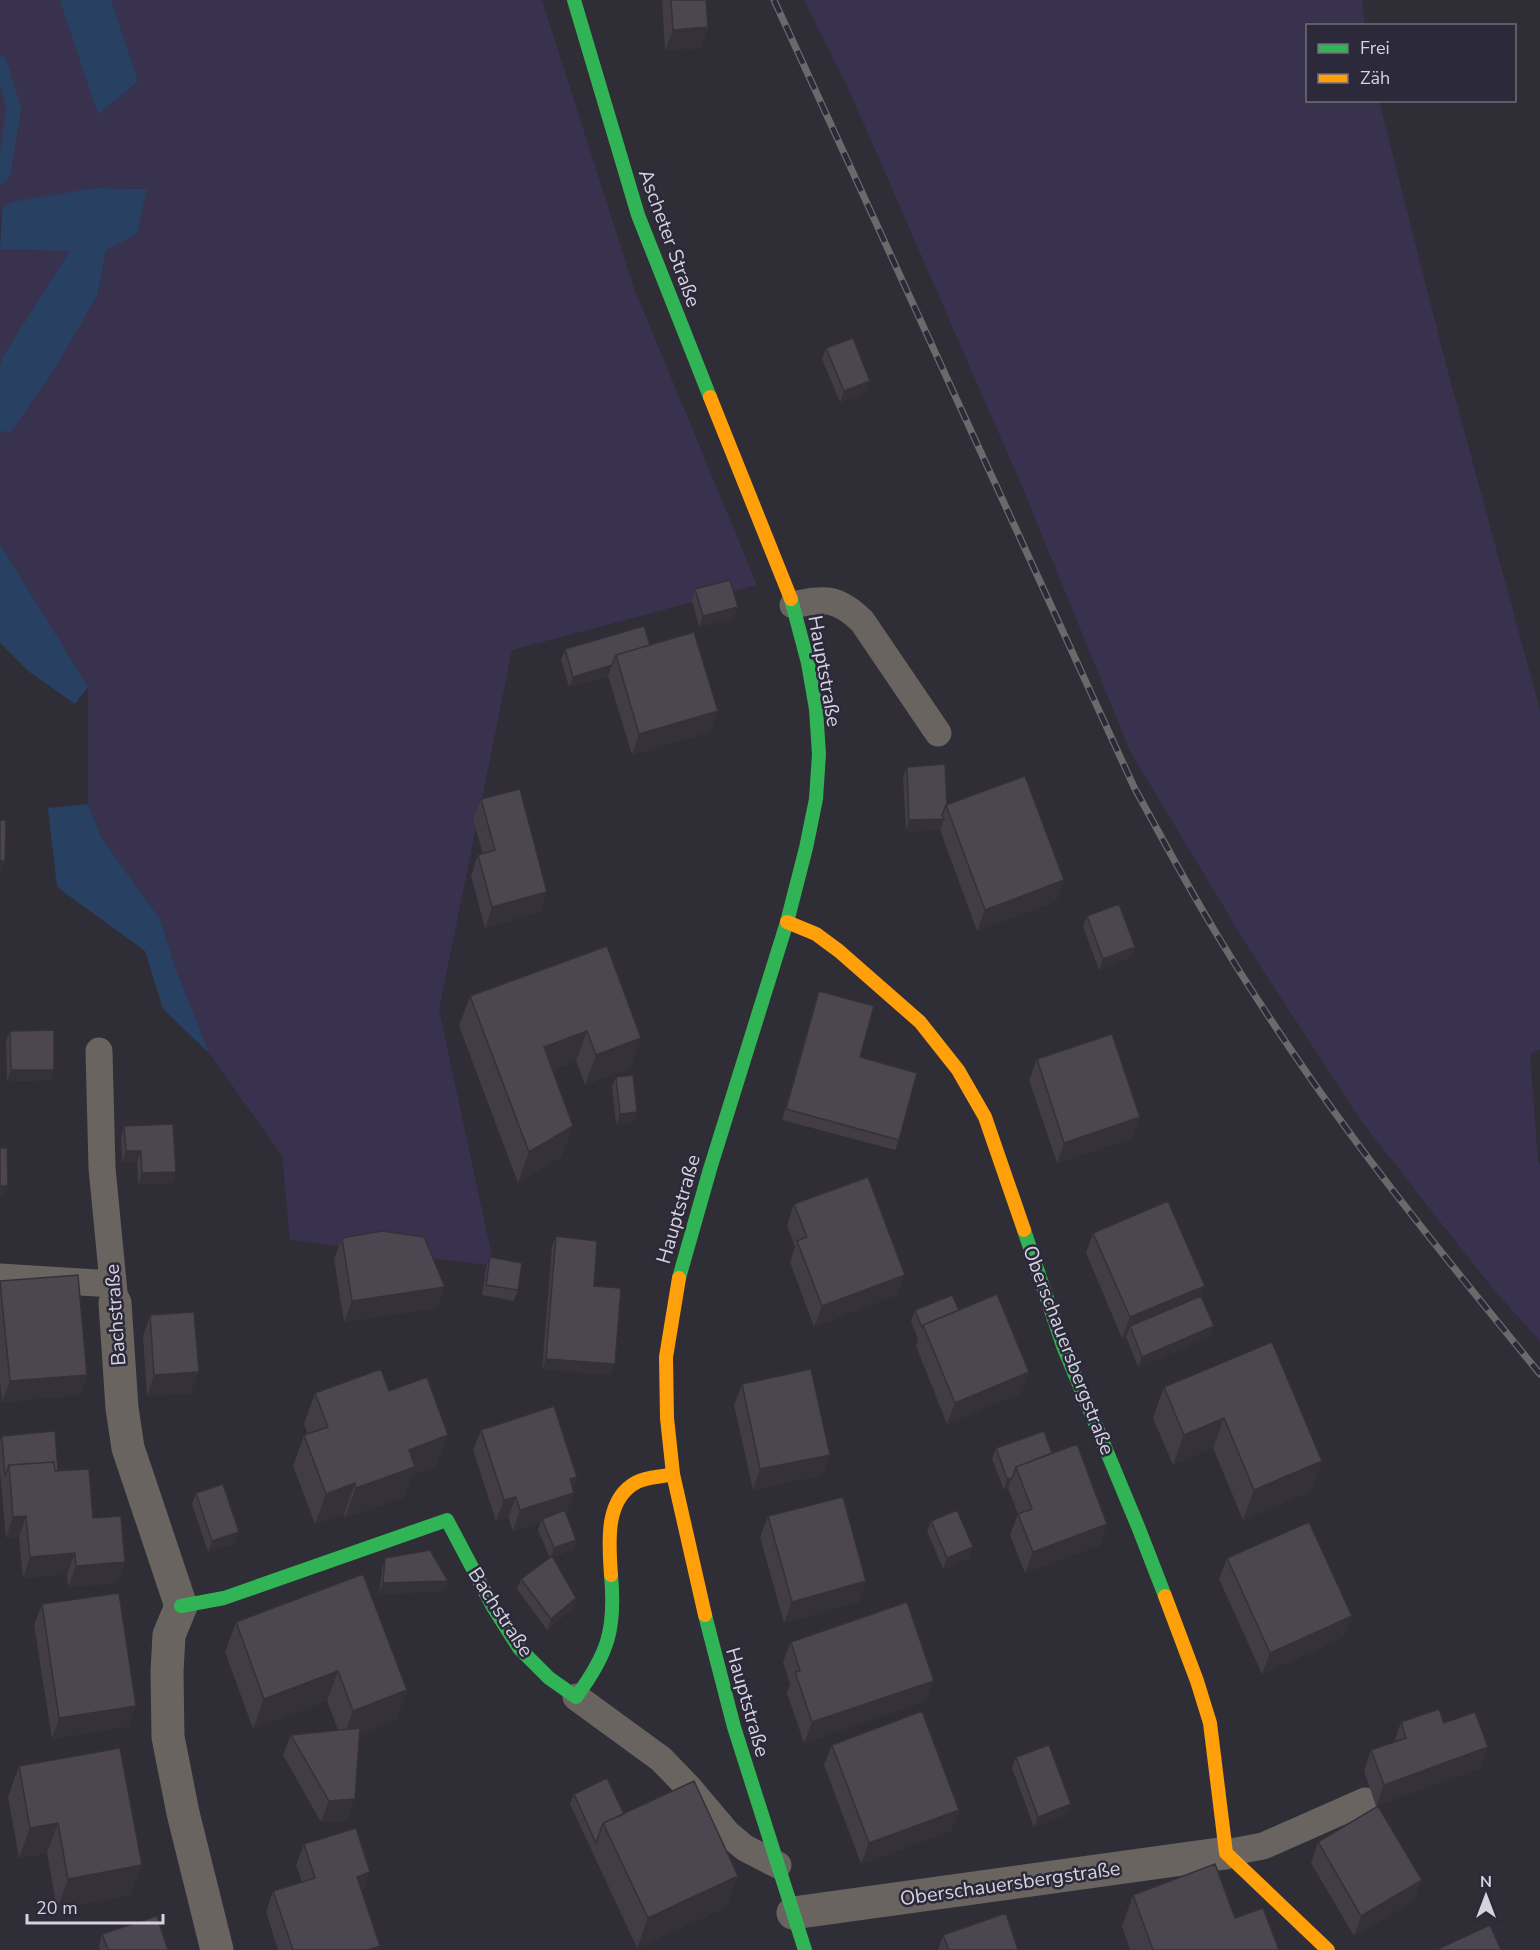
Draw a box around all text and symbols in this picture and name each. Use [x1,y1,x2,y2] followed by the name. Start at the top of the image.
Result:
[1306,24,1516,102] legend
[1360,36,1390,60] text: Frei
[1360,66,1390,90] text: Zäh
[632,165,707,311] street label: Ascheter Straße
[801,613,848,729] street label: Hauptstraße
[650,1151,707,1267] street label: Hauptstraße
[1016,1242,1121,1459] street label: Oberschauersbergstraße
[98,1263,133,1367] street label: Bachstraße
[462,1562,540,1662] street label: Bachstraße
[719,1644,776,1760] street label: Hauptstraße
[898,1855,1122,1912] street label: Oberschauersbergstraße
[1456,1866,1516,1926] north arrow
[1480,1871,1492,1893] text: N
[27,1887,164,1925] scale bar
[36,1896,78,1920] text: 20 m

